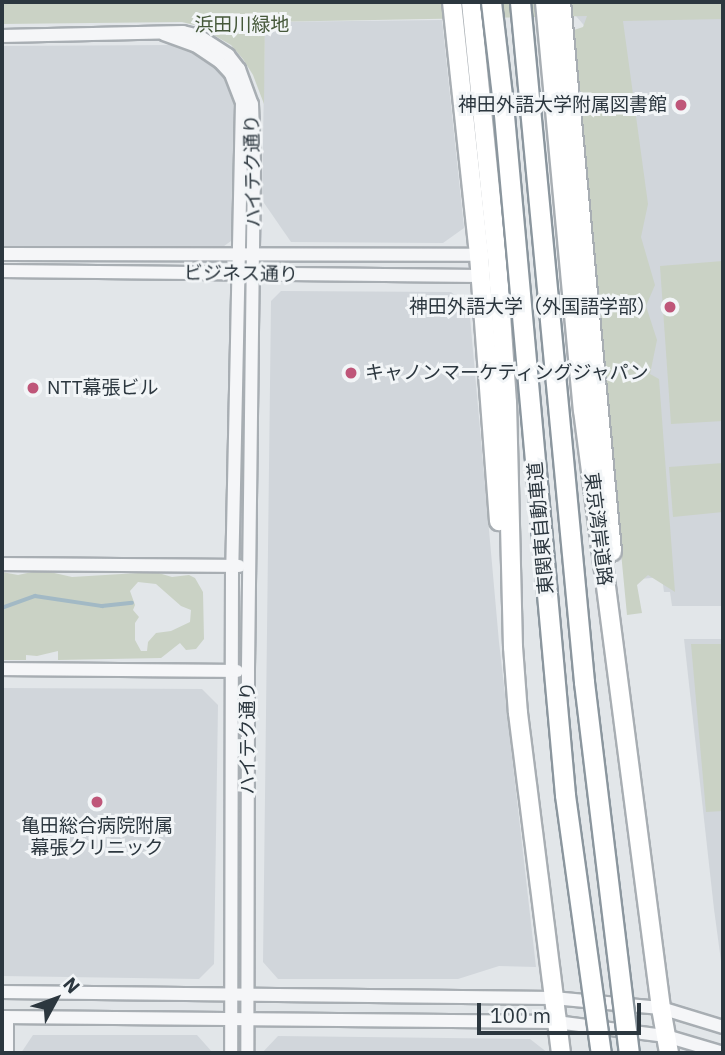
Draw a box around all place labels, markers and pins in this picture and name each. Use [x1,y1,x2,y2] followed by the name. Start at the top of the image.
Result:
[458,94,667,116] place label: 神田外語大学附属図書館
[673,97,689,113] marker: 神田外語大学附属図書館
[409,296,656,318] place label: 神田外語大学（外国語学部）
[662,299,678,315] marker: 神田外語大学（外国語学部）
[365,362,650,384] place label: キャノンマーケティングジャパン
[343,365,359,381] marker: キャノンマーケティングジャパン
[47,377,159,399] place label: NTT幕張ビル
[25,380,41,396] marker: NTT幕張ビル
[87,792,107,812] marker: 亀田総合病院附属 幕張クリニック
[21,815,173,859] place label: 亀田総合病院附属 幕張クリニック

